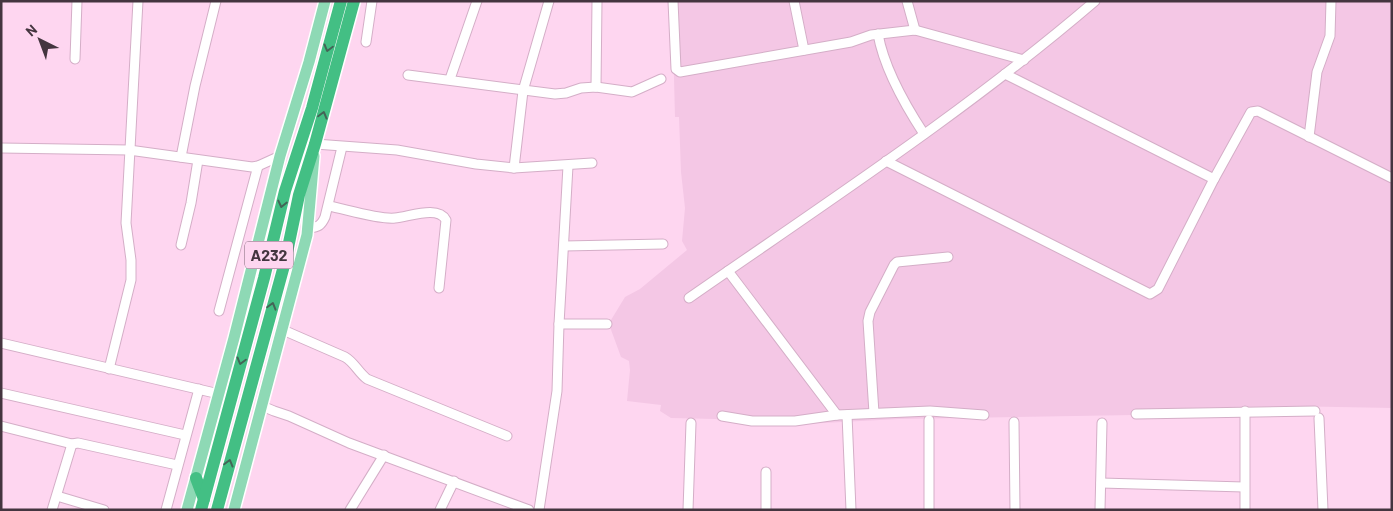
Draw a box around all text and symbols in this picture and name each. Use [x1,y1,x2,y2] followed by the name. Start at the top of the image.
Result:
[15,15,65,65] north arrow
[22,21,40,39] text: N
[323,44,334,53] one-way arrow
[317,111,328,120] one-way arrow
[277,199,287,208] one-way arrow
[245,242,293,268] road number: A232
[267,302,277,311] one-way arrow
[237,357,247,365] one-way arrow
[223,458,234,467] one-way arrow

